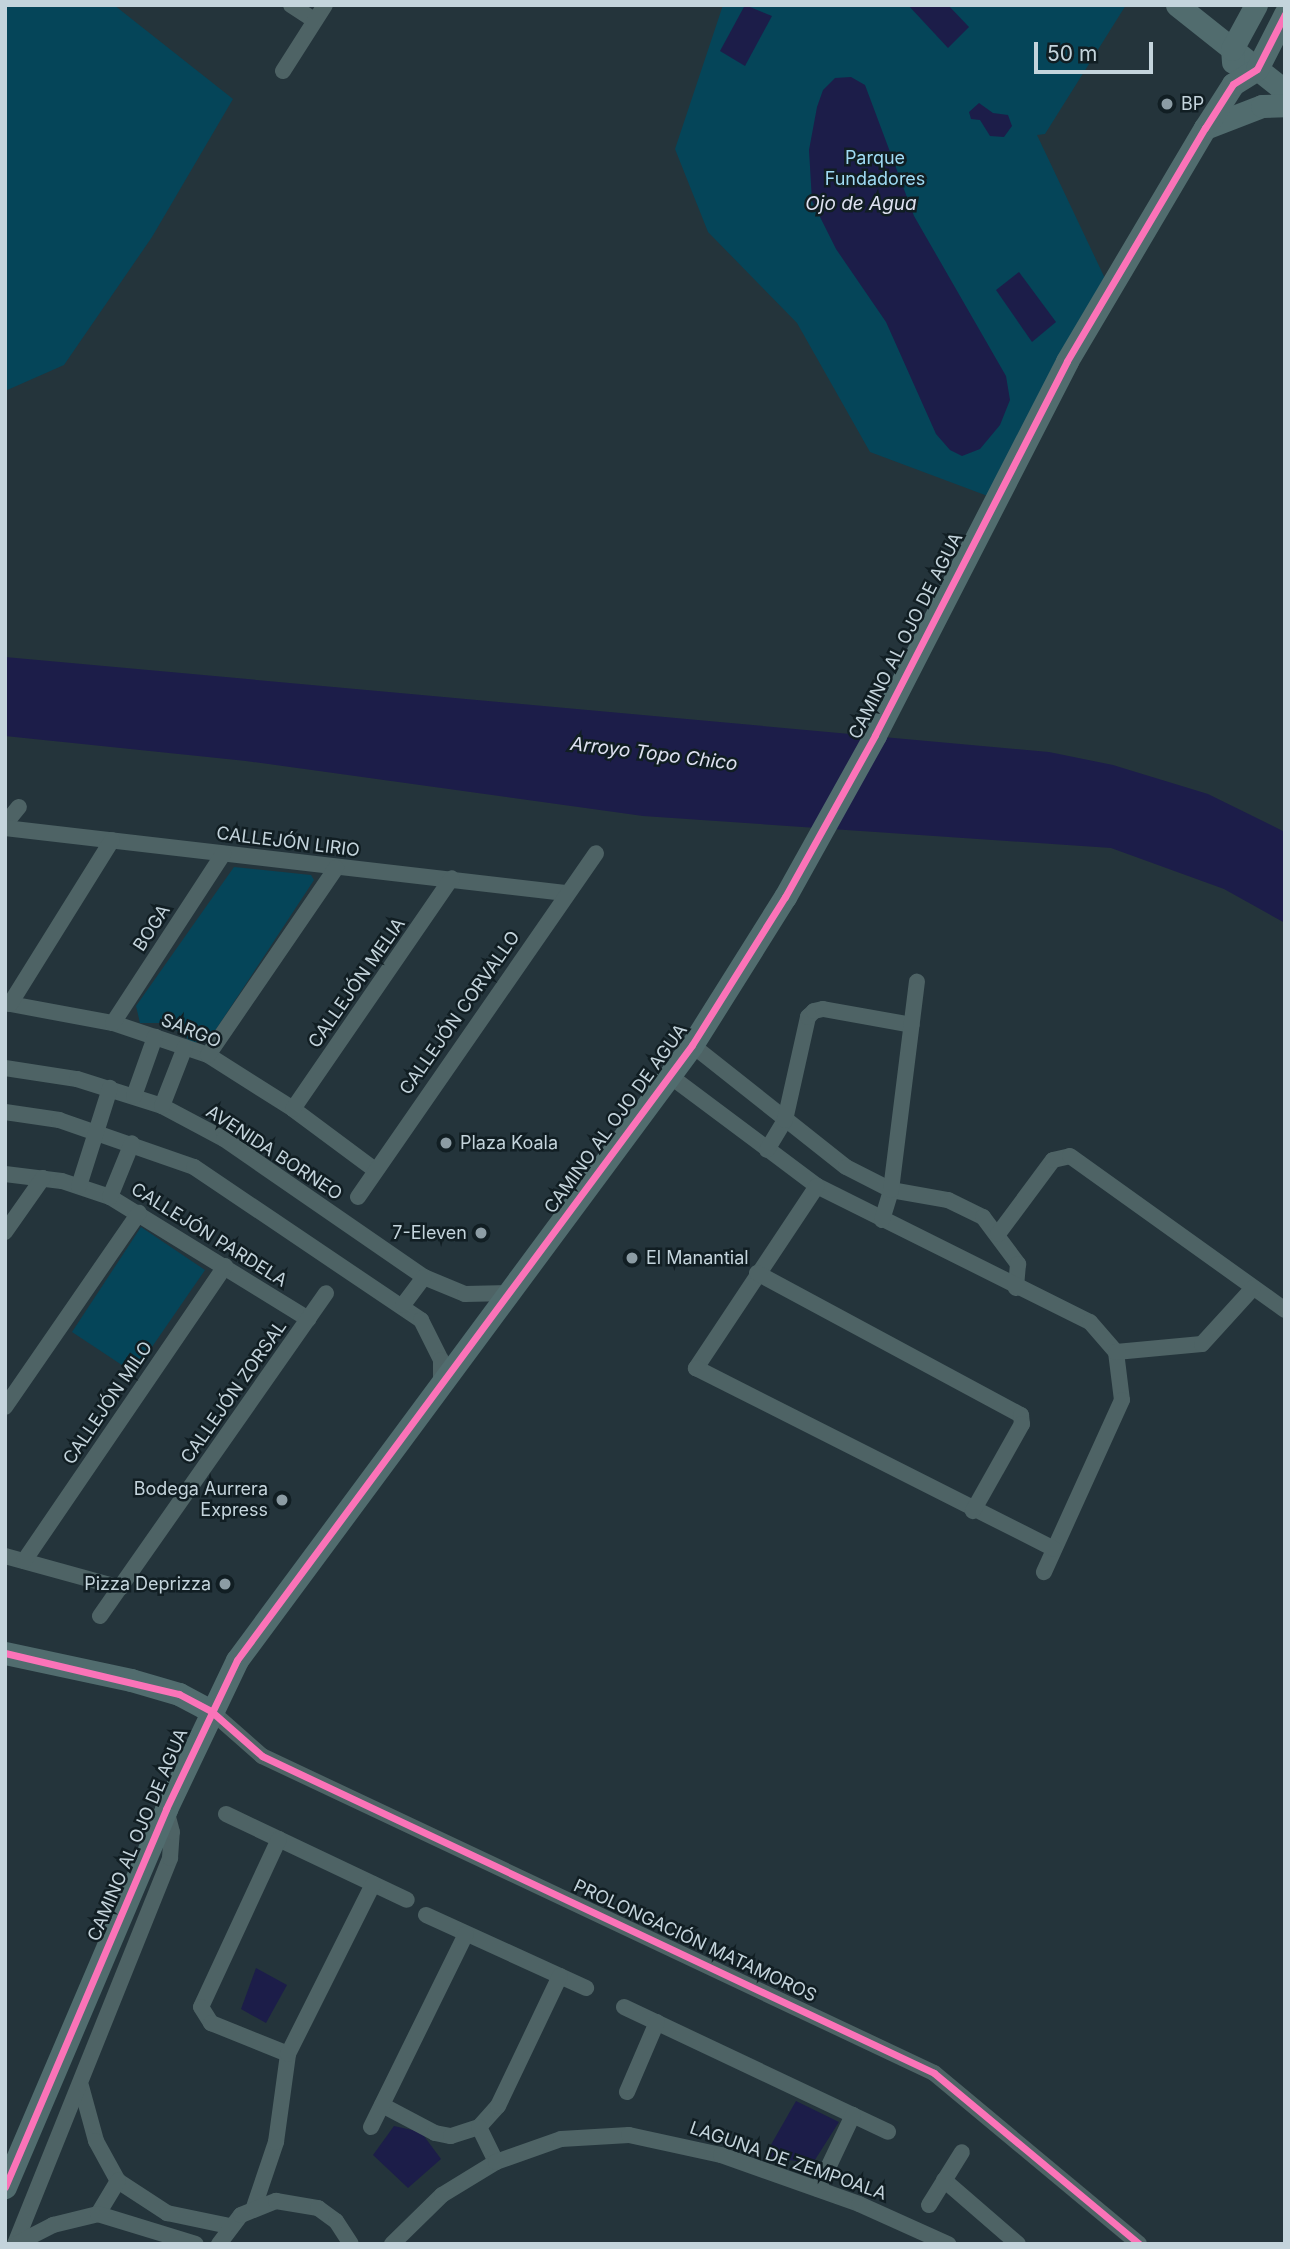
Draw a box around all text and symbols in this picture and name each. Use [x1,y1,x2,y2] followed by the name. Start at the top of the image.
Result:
[1038,28,1157,72] scale bar
[1047,41,1097,66] text: 50 m
[1181,93,1204,115] place label: BP
[1159,96,1175,112] marker: BP
[825,148,925,190] park label: Parque Fundadores
[805,193,917,215] water label: Ojo de Agua
[844,529,968,743] street label: CAMINO AL OJO DE AGUA
[569,732,739,776] water label: Arroyo Topo Chico
[215,822,361,862] street label: CALLEJÓN LIRIO
[129,901,175,955] street label: BOGA
[304,914,410,1052] street label: CALLEJÓN MELIA
[395,927,525,1099] street label: CALLEJÓN CORVALLO
[158,1009,224,1053] street label: SARGO
[540,1020,692,1218] street label: CAMINO AL OJO DE AGUA
[202,1101,346,1205] street label: AVENIDA BORNEO
[460,1132,558,1154] place label: Plaza Koala
[438,1135,454,1151] marker: Plaza Koala
[127,1178,291,1292] street label: CALLEJÓN PARDELA
[392,1222,467,1244] place label: 7-Eleven
[473,1225,489,1241] marker: 7-Eleven
[646,1247,749,1269] place label: El Manantial
[624,1250,640,1266] marker: El Manantial
[177,1316,291,1468] street label: CALLEJÓN ZORSAL
[59,1337,157,1469] street label: CALLEJÓN MILO
[134,1479,268,1522] place label: Bodega Aurrera Express
[274,1492,290,1508] marker: Bodega Aurrera Express
[84,1573,211,1595] place label: Pizza Deprizza
[217,1576,233,1592] marker: Pizza Deprizza
[83,1725,193,1945] street label: CAMINO AL OJO DE AGUA
[570,1875,820,2007] street label: PROLONGACIÓN MATAMOROS
[687,2117,889,2205] street label: LAGUNA DE ZEMPOALA

